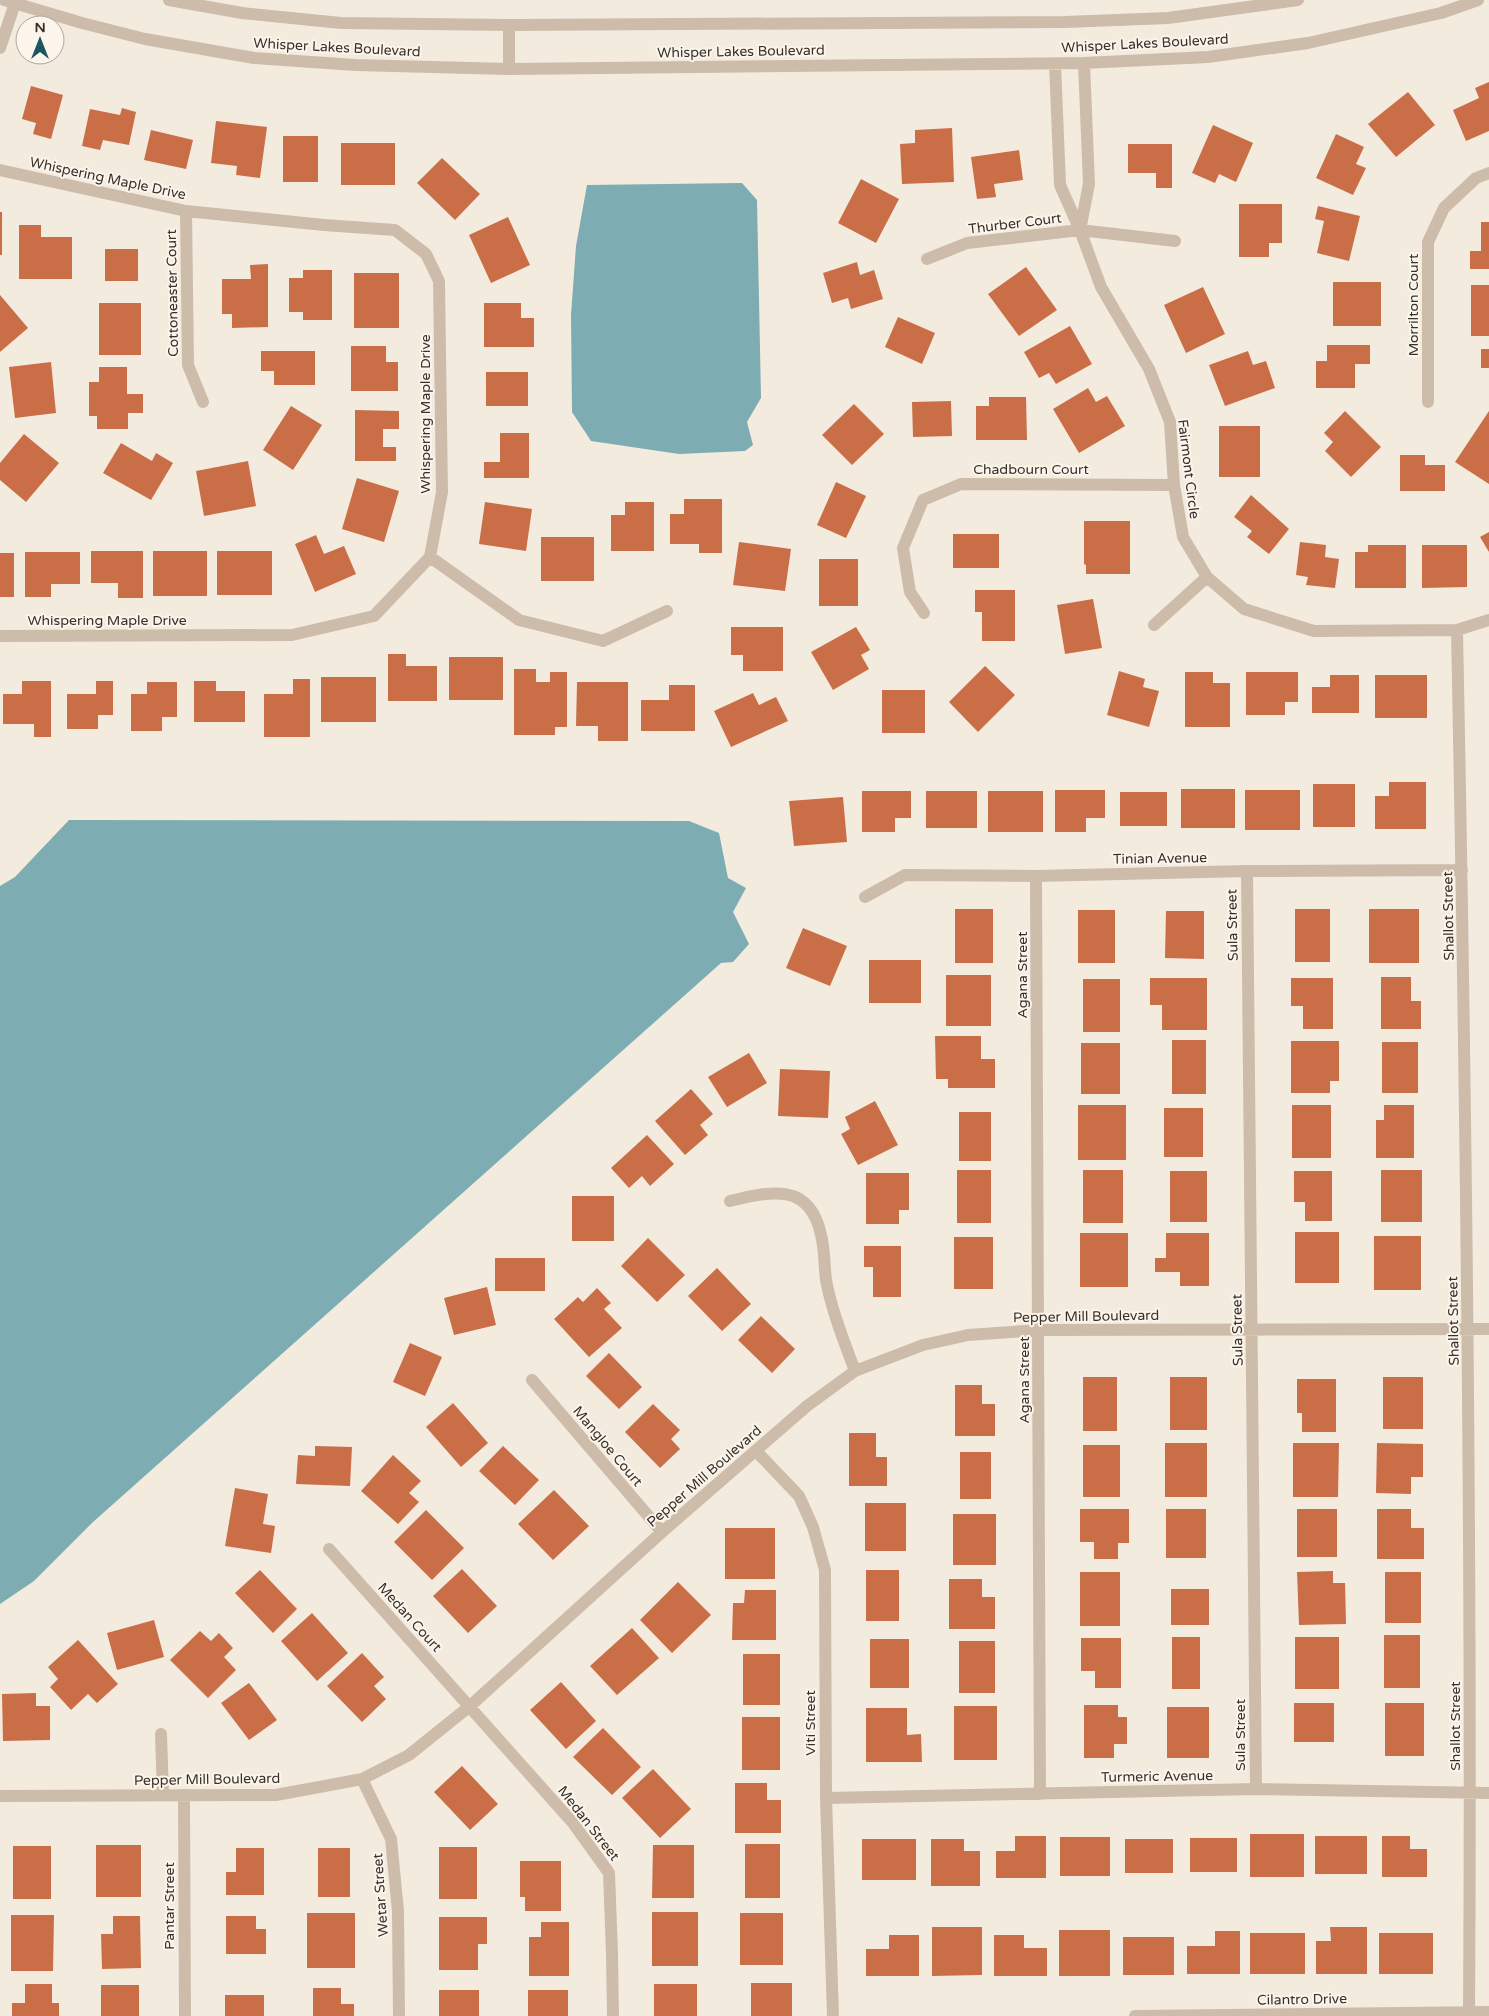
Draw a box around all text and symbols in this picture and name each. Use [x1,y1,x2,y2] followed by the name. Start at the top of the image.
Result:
[15,15,65,65] north arrow
[34,19,46,36] text: N
[1061,31,1229,56] street label: Whisper Lakes Boulevard
[253,35,421,60] street label: Whisper Lakes Boulevard
[657,42,825,61] street label: Whisper Lakes Boulevard
[28,154,188,203] street label: Whispering Maple Drive
[967,209,1063,238] street label: Thurber Court
[163,228,182,357] street label: Cottoneaster Court
[1405,253,1422,356] street label: Morrilton Court
[417,334,434,494] street label: Whispering Maple Drive
[1174,418,1203,520] street label: Fairmont Circle
[973,461,1089,478] street label: Chadbourn Court
[27,612,187,629] street label: Whispering Maple Drive
[1113,849,1207,868] street label: Tinian Avenue
[1439,871,1458,961] street label: Shallot Street
[1223,888,1242,961] street label: Sula Street
[1014,931,1031,1019] street label: Agana Street
[1444,1276,1463,1366] street label: Shallot Street
[1228,1293,1247,1366] street label: Sula Street
[1013,1307,1159,1326] street label: Pepper Mill Boulevard
[1016,1336,1033,1424] street label: Agana Street
[569,1403,647,1490] street label: Mangloe Court
[643,1422,765,1531] street label: Pepper Mill Boulevard
[374,1579,446,1656] street label: Medan Court
[1447,1681,1464,1771] street label: Shallot Street
[802,1690,819,1756] street label: Viti Street
[1232,1698,1249,1771] street label: Sula Street
[1101,1767,1213,1786] street label: Turmeric Avenue
[134,1770,280,1789] street label: Pepper Mill Boulevard
[554,1783,623,1865] street label: Medan Street
[369,1852,392,1937] street label: Wetar Street
[161,1862,178,1950] street label: Pantar Street
[1257,1990,1347,2009] street label: Cilantro Drive

